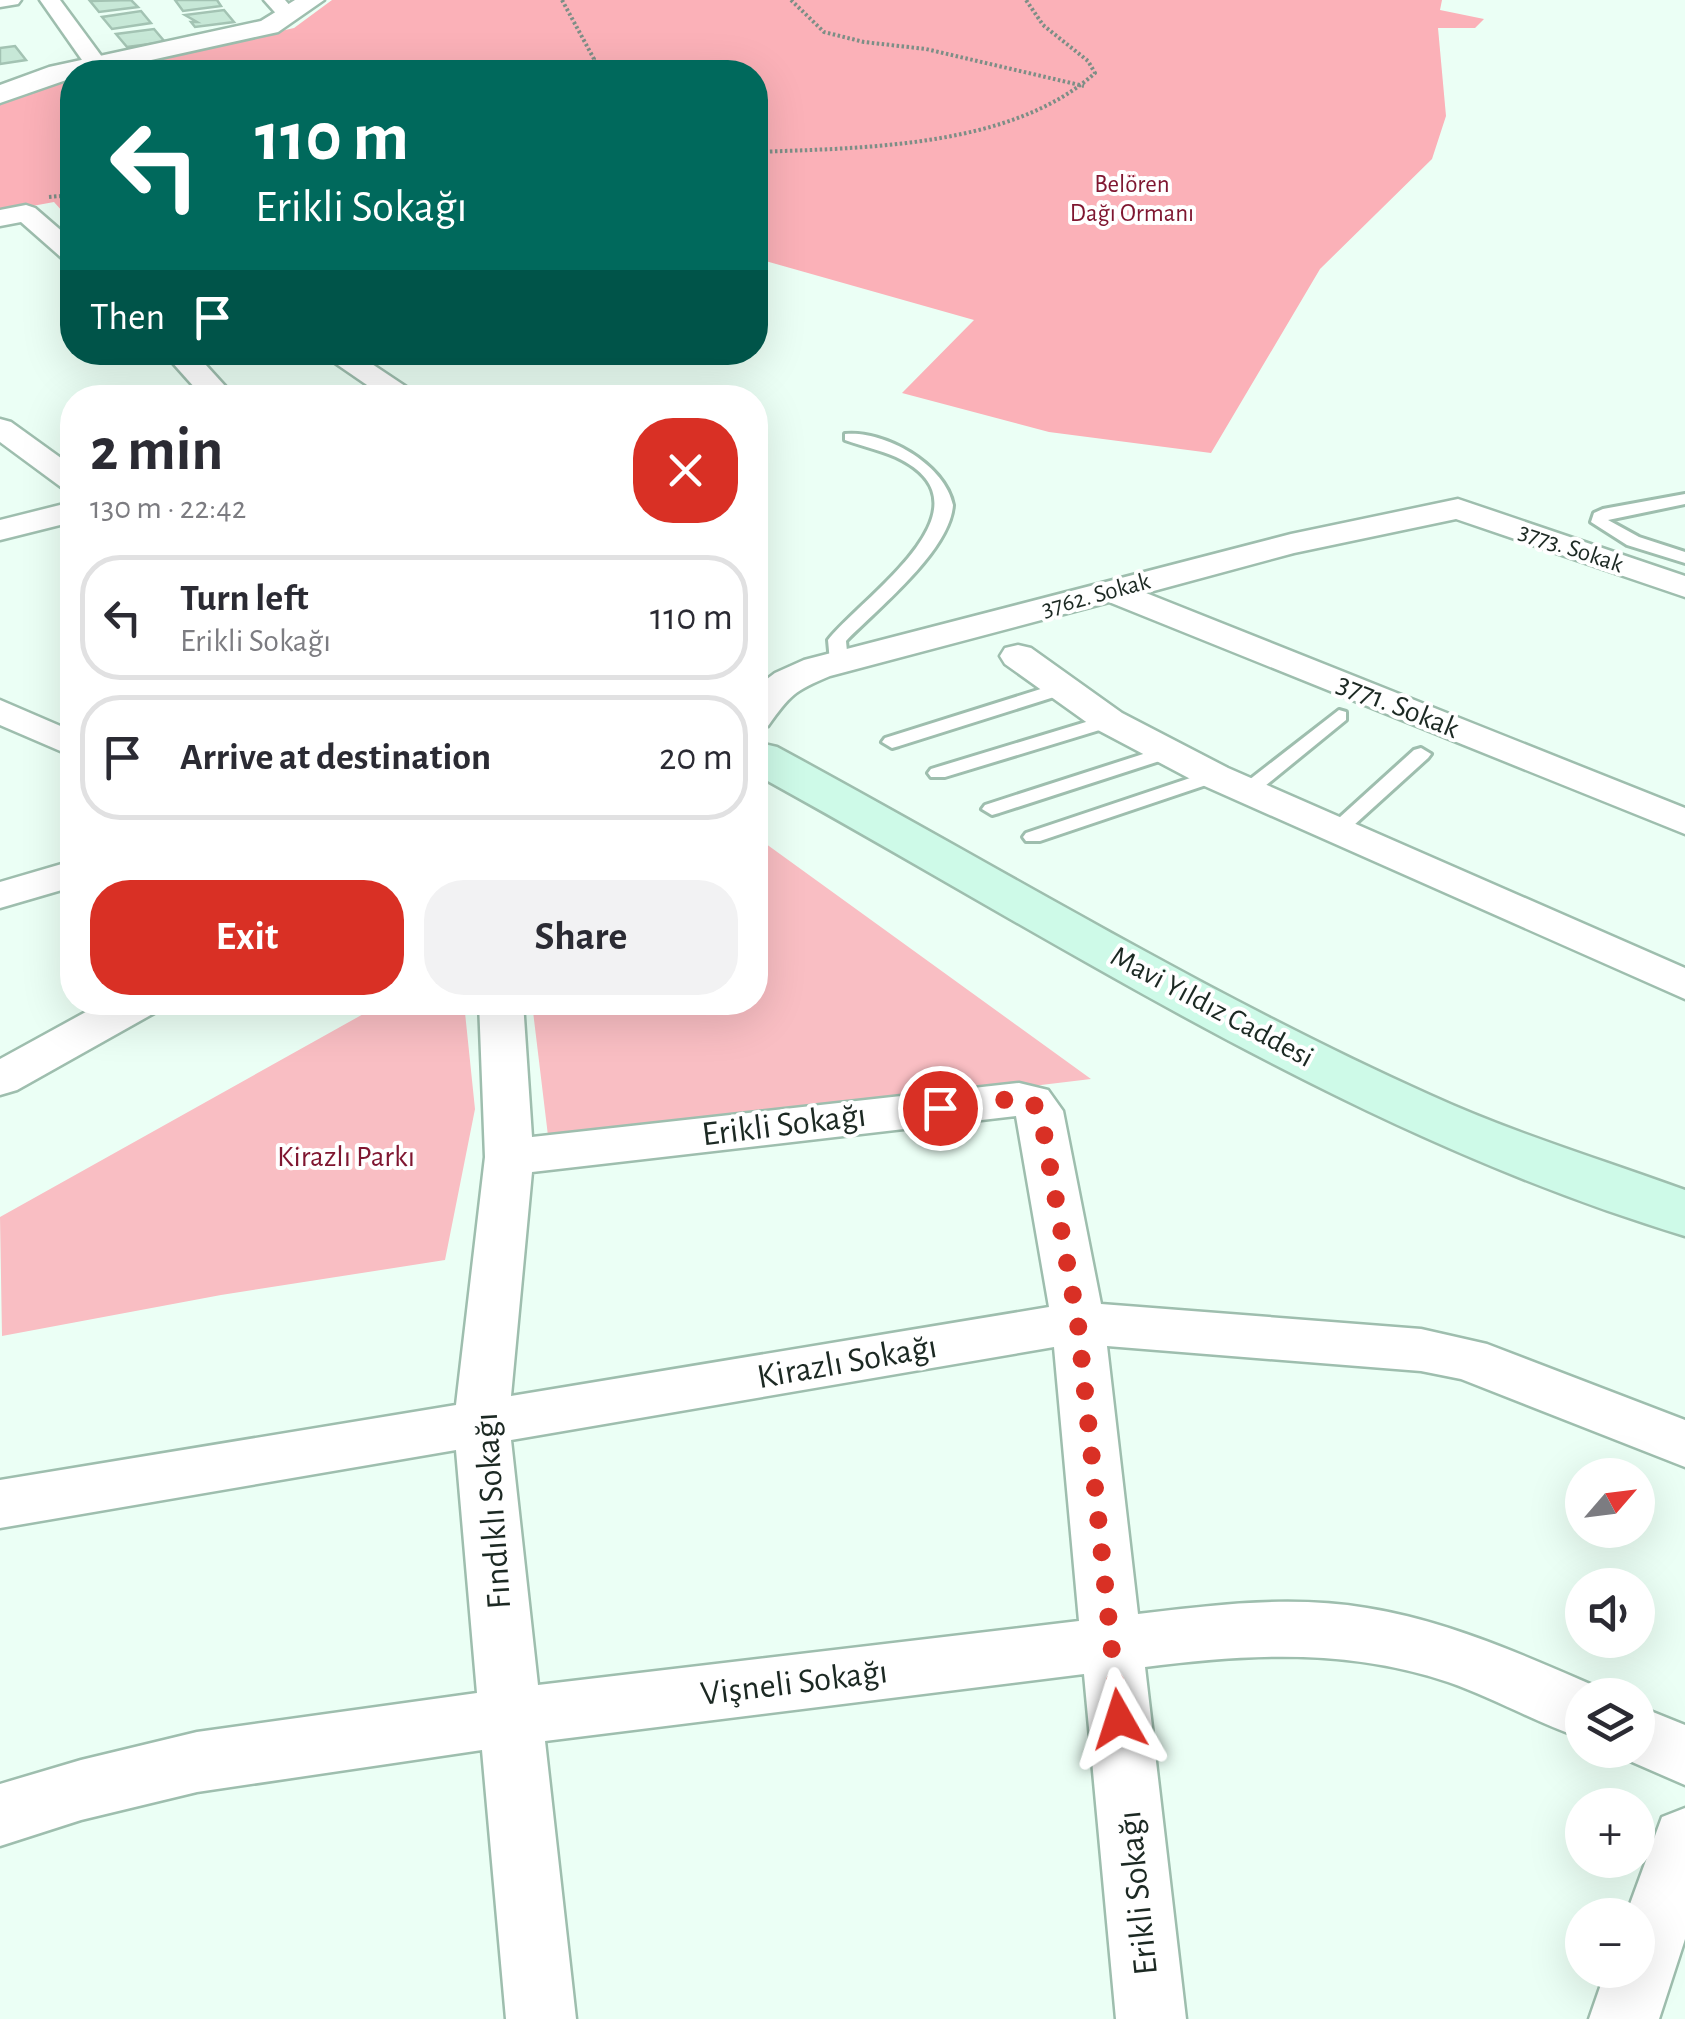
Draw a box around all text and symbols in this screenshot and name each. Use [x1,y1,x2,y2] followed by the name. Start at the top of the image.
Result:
[90,100,220,230] icon: left
[255,103,409,173] text: 110 m
[1070,172,1194,226] park label: Belören Dağı Ormanı
[255,185,467,230] text: Erikli Sokağı
[185,290,240,345] icon: arrive
[90,299,165,337] text: Then
[633,418,738,523] button: close
[90,421,223,481] text: 2 min
[90,492,246,524] text: 130 m · 22:42
[1516,518,1627,578] street label: 3773. Sokak
[1039,568,1153,621] street label: 3762. Sokak
[180,580,308,618] text: Turn left
[95,590,150,645] icon: left
[650,599,733,637] text: 110 m
[180,625,331,657] text: Erikli Sokağı
[1333,668,1463,744] street label: 3771. Sokak
[95,730,150,785] icon: arrive
[180,739,491,777] text: Arrive at destination
[659,739,733,777] text: 20 m
[90,880,404,995] button: Exit
[424,880,738,995] button: Share
[1106,941,1318,1073] street label: Mavi Yıldız Caddesi
[898,1066,983,1151] pin
[913,1081,968,1136] icon: arrive
[700,1098,868,1152] street label: Erikli Sokağı
[277,1142,415,1172] park label: Kirazlı Parkı
[754,1329,940,1395] street label: Kirazlı Sokağı
[469,1411,517,1611] street label: Fındıklı Sokağı
[1565,1458,1655,1548] north arrow
[1565,1458,1655,1988] map controls
[1565,1568,1655,1658] button: sound
[698,1654,890,1712] street label: Vişneli Sokağı
[1067,1667,1171,1771] position arrow
[1565,1678,1655,1768] button: layers
[1565,1788,1655,1878] button: +
[1112,1809,1164,1977] street label: Erikli Sokağı
[1565,1898,1655,1988] button: −

